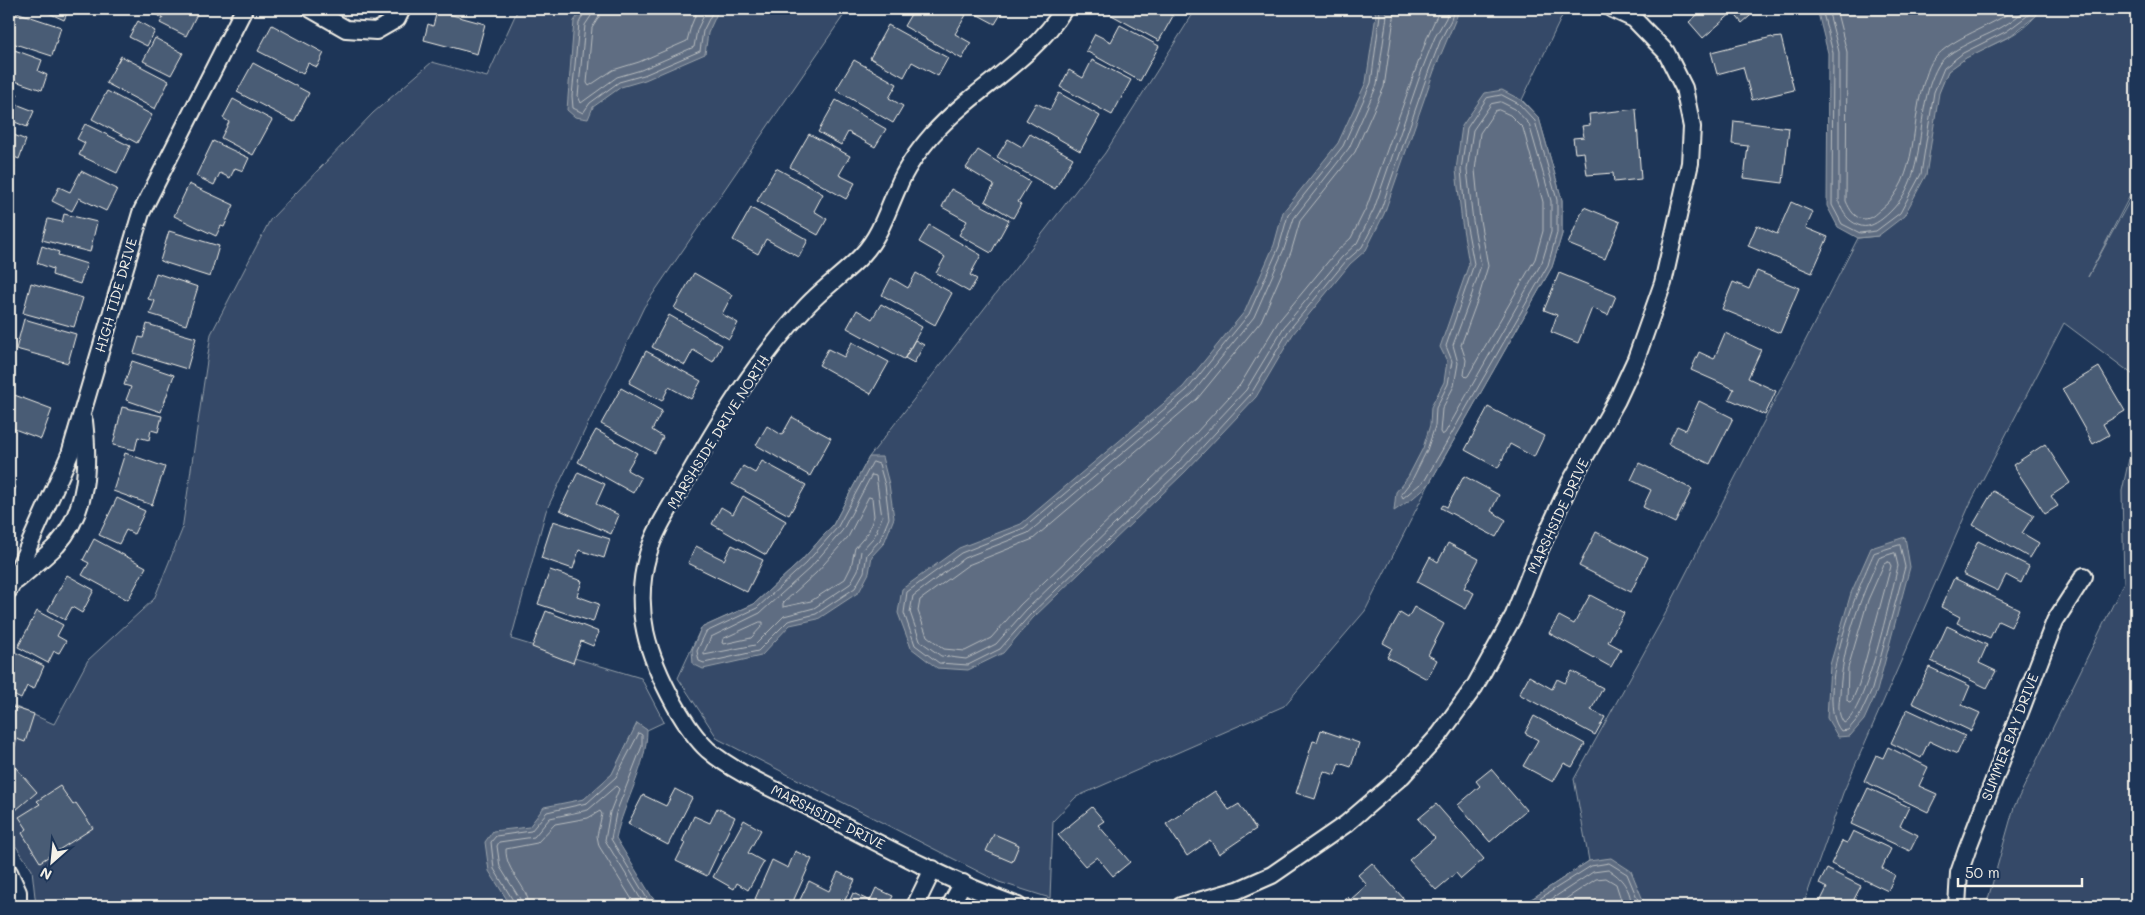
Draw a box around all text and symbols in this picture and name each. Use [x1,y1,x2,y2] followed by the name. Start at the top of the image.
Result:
[90,235,141,355] street label: HIGH TIDE DRIVE
[662,351,773,512] street label: MARSHSIDE DRIVE NORTH
[1522,455,1593,577] street label: MARSHSIDE DRIVE
[1977,670,2043,803] street label: SUMMER BAY DRIVE
[768,780,888,854] street label: MARSHSIDE DRIVE
[28,838,78,888] north arrow
[1958,855,2081,887] scale bar
[1965,862,2000,882] text: 50 m
[37,863,55,885] text: N

